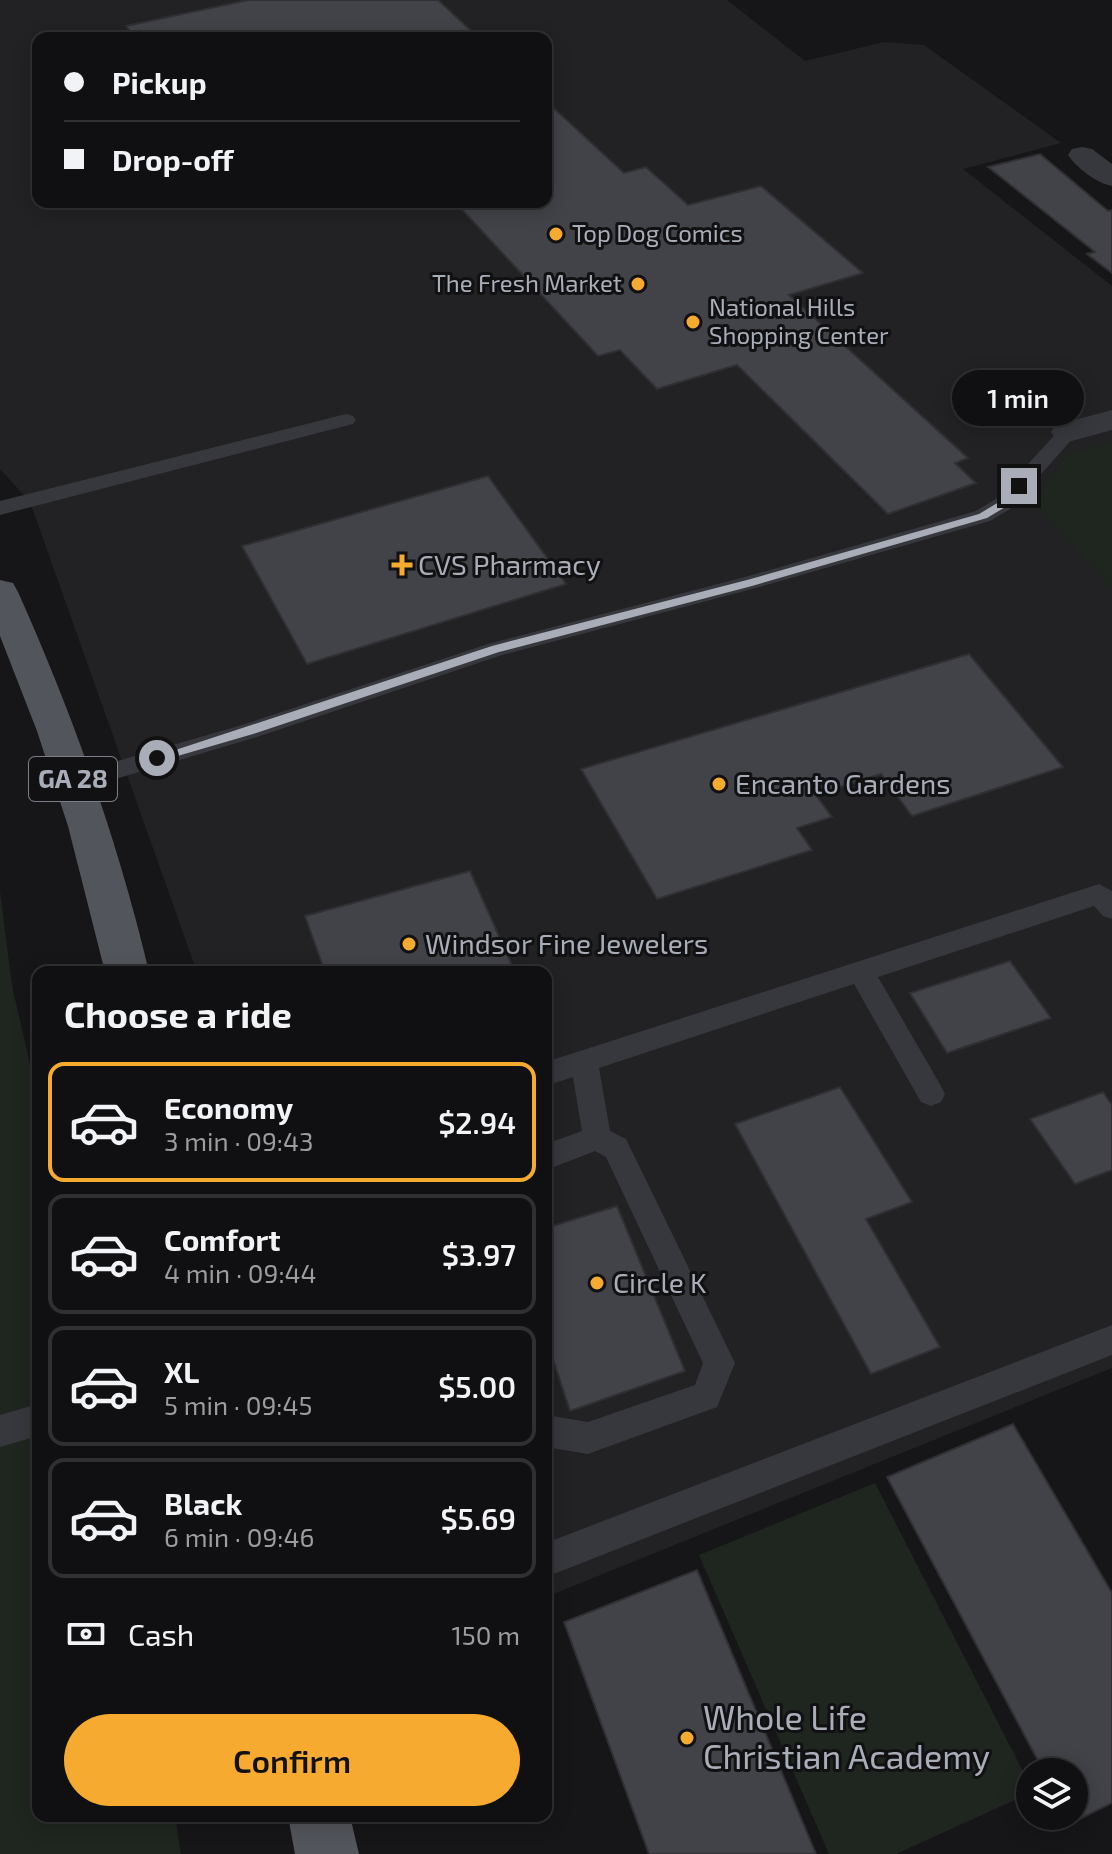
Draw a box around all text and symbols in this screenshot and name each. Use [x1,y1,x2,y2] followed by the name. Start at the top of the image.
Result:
[112,64,207,100] text: Pickup
[112,141,234,177] text: Drop-off
[572,218,743,247] place label: Top Dog Comics
[547,225,565,243] marker: Top Dog Comics
[432,268,622,297] place label: The Fresh Market
[629,275,647,293] marker: The Fresh Market
[709,292,889,349] place label: National Hills Shopping Center
[684,313,702,331] marker: National Hills Shopping Center
[953,370,1085,426] callout: 1 min
[987,382,1049,413] text: 1 min
[1001,468,1037,504] route end
[418,547,601,581] place label: CVS Pharmacy
[393,556,411,574] marker: CVS Pharmacy
[139,740,175,776] route start
[29,757,117,801] road number: GA 28
[735,766,951,800] place label: Encanto Gardens
[710,775,728,793] marker: Encanto Gardens
[425,926,708,960] place label: Windsor Fine Jewelers
[400,935,418,953] marker: Windsor Fine Jewelers
[64,992,292,1035] text: Choose a ride
[68,1086,140,1158] icon: car
[164,1089,293,1125] text: Economy
[438,1104,516,1140] text: $2.94
[164,1125,313,1156] text: 3 min · 09:43
[68,1218,140,1290] icon: car
[164,1221,281,1257] text: Comfort
[442,1236,516,1272] text: $3.97
[164,1257,317,1288] text: 4 min · 09:44
[613,1265,707,1299] place label: Circle K
[588,1274,606,1292] marker: Circle K
[68,1350,140,1422] icon: car
[164,1353,199,1389] text: XL
[438,1368,516,1404] text: $5.00
[164,1389,312,1420] text: 5 min · 09:45
[68,1482,140,1554] icon: car
[164,1485,242,1521] text: Black
[440,1500,516,1536] text: $5.69
[164,1521,314,1552] text: 6 min · 09:46
[64,1612,108,1656] icon: cash
[128,1616,194,1652] text: Cash
[451,1619,520,1650] text: 150 m
[703,1696,990,1776] place label: Whole Life Christian Academy
[64,1714,520,1806] button: Confirm
[678,1729,696,1747] marker: Whole Life Christian Academy
[1016,1758,1088,1830] map controls
[1016,1758,1088,1830] button: layers

